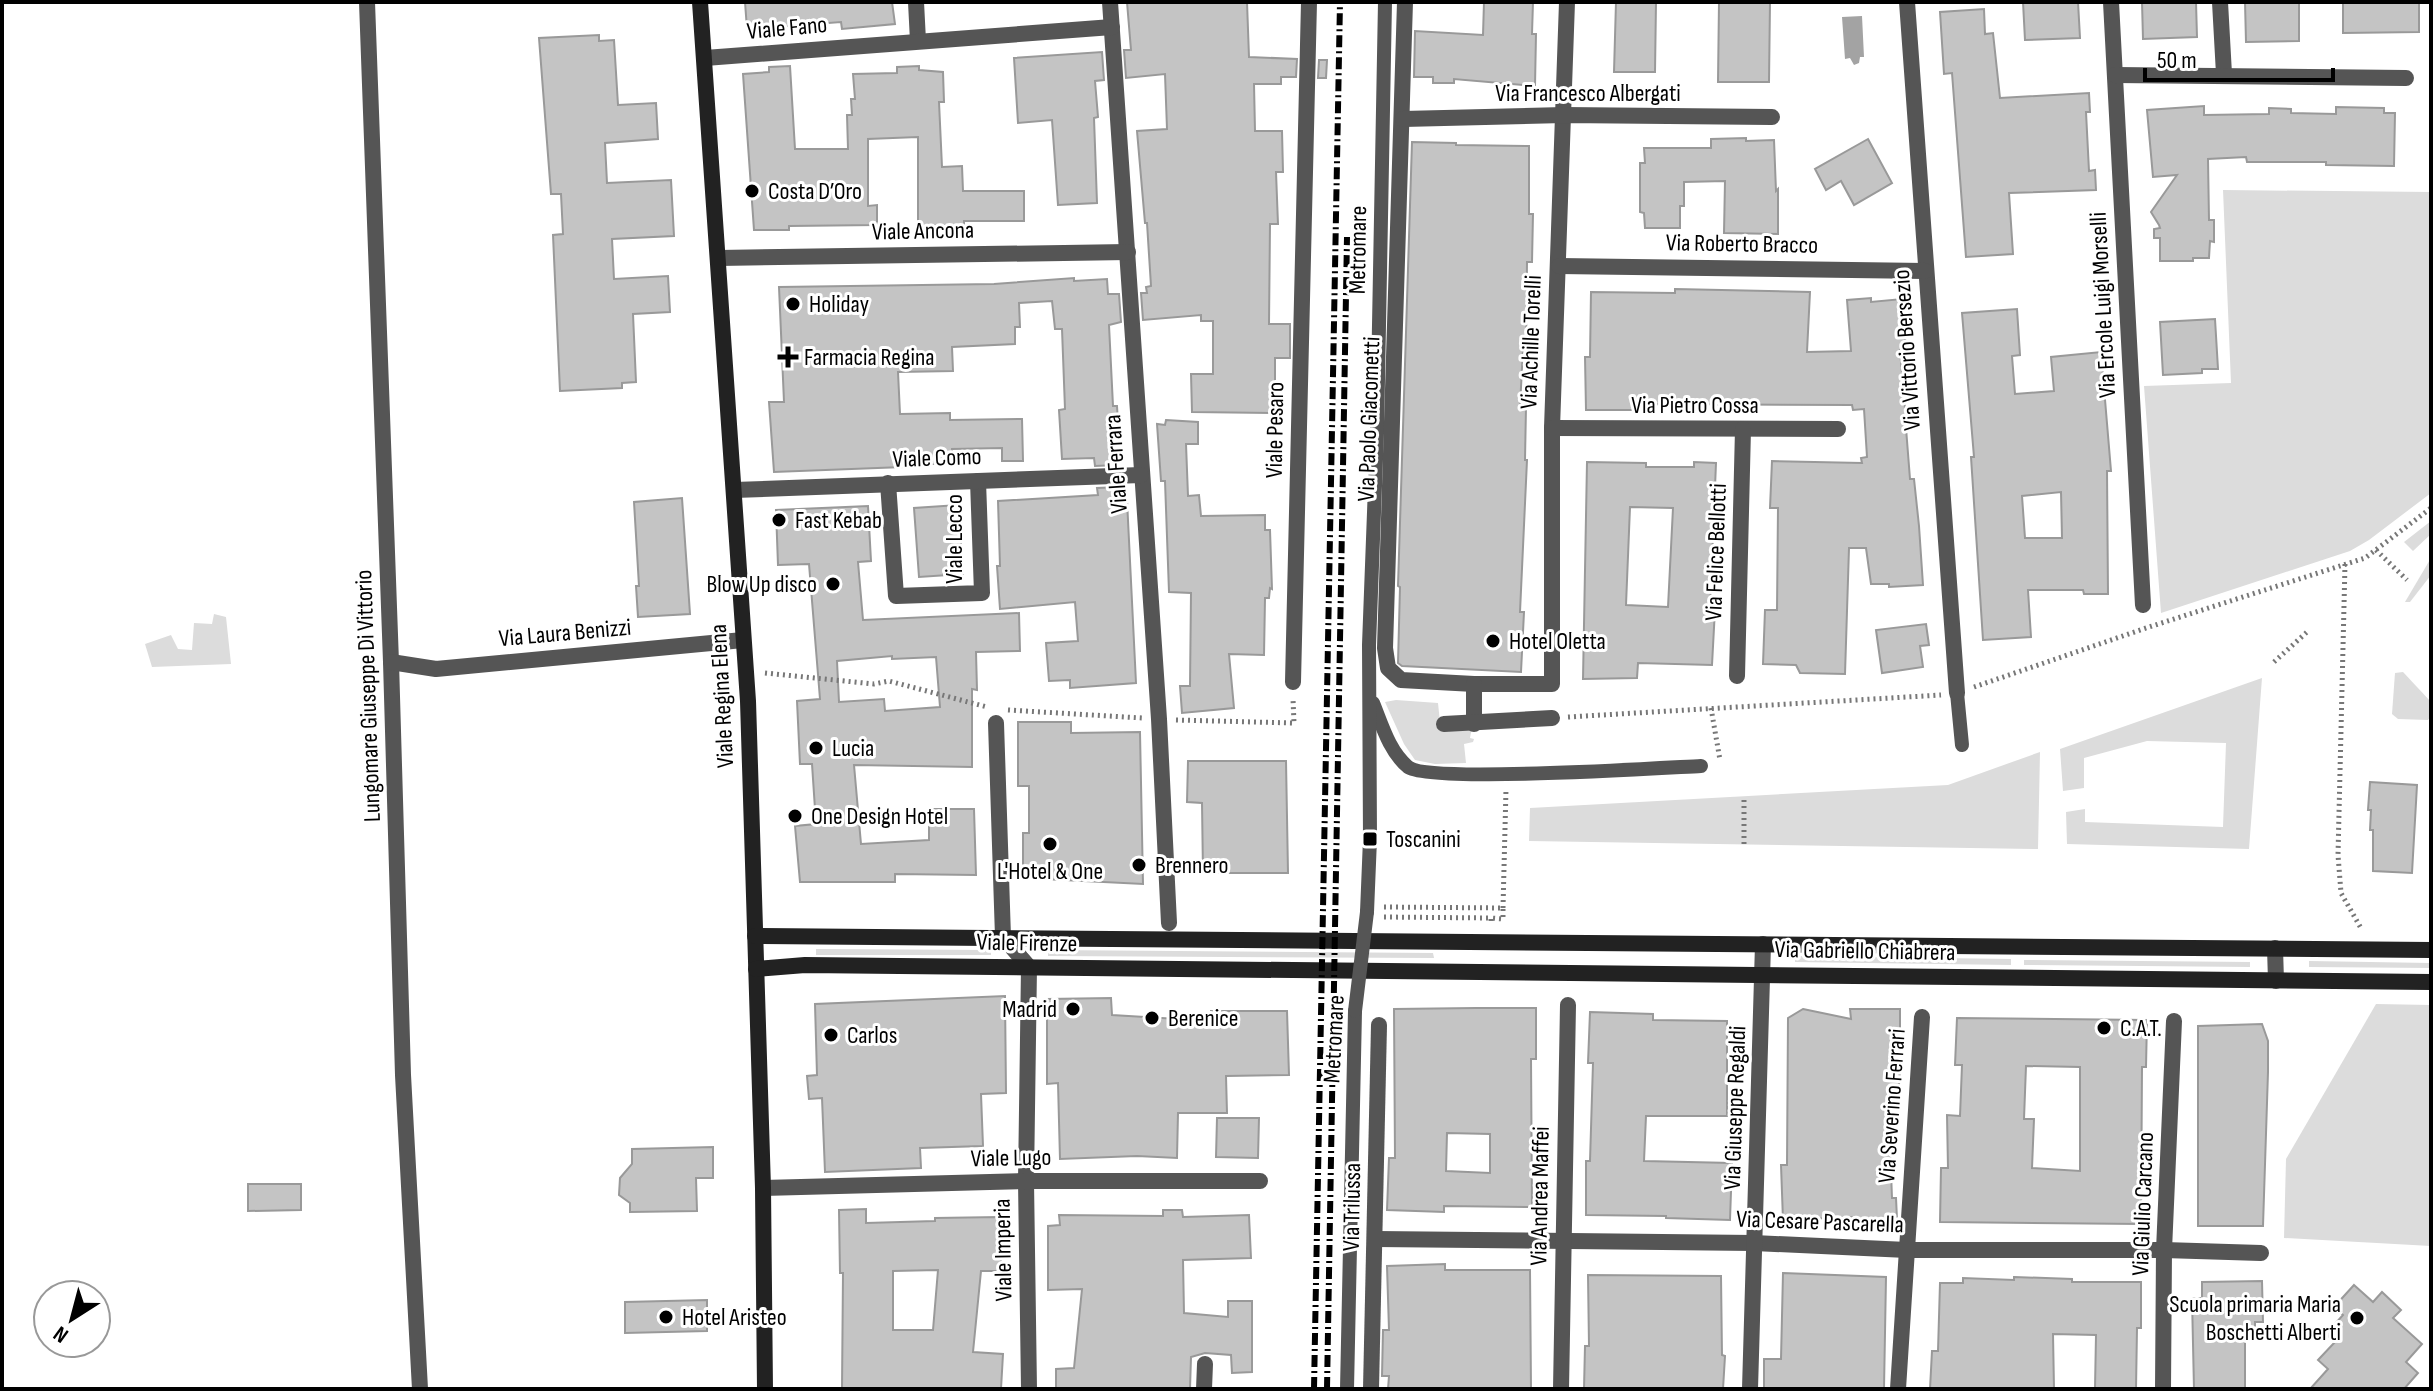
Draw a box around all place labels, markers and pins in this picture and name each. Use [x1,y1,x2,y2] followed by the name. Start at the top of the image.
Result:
[768,177,862,206] place label: Costa D’Oro
[743,182,761,200] marker: Costa D’Oro
[809,290,869,319] place label: Holiday
[784,295,802,313] marker: Holiday
[804,343,935,372] place label: Farmacia Regina
[779,348,797,366] marker: Farmacia Regina
[795,506,882,535] place label: Fast Kebab
[770,511,788,529] marker: Fast Kebab
[707,570,817,599] place label: Blow Up disco
[824,575,842,593] marker: Blow Up disco
[1509,627,1606,656] place label: Hotel Oletta
[1484,632,1502,650] marker: Hotel Oletta
[832,734,874,763] place label: Lucia
[807,739,825,757] marker: Lucia
[811,802,948,831] place label: One Design Hotel
[786,807,804,825] marker: One Design Hotel
[1386,825,1461,854] place label: Toscanini
[1361,830,1379,848] marker: Toscanini
[1041,835,1059,853] marker: L'Hotel & One
[1155,851,1229,880] place label: Brennero
[1130,856,1148,874] marker: Brennero
[997,857,1103,886] place label: L'Hotel & One
[1002,995,1057,1024] place label: Madrid
[1064,1000,1082,1018] marker: Madrid
[1168,1004,1238,1033] place label: Berenice
[1143,1009,1161,1027] marker: Berenice
[2120,1014,2162,1043] place label: C.A.T.
[2095,1019,2113,1037] marker: C.A.T.
[847,1021,897,1050] place label: Carlos
[822,1026,840,1044] marker: Carlos
[2169,1290,2341,1347] place label: Scuola primaria Maria Boschetti Alberti
[682,1303,787,1332] place label: Hotel Aristeo
[657,1308,675,1326] marker: Hotel Aristeo
[2348,1309,2366,1327] marker: Scuola primaria Maria Boschetti Alberti

